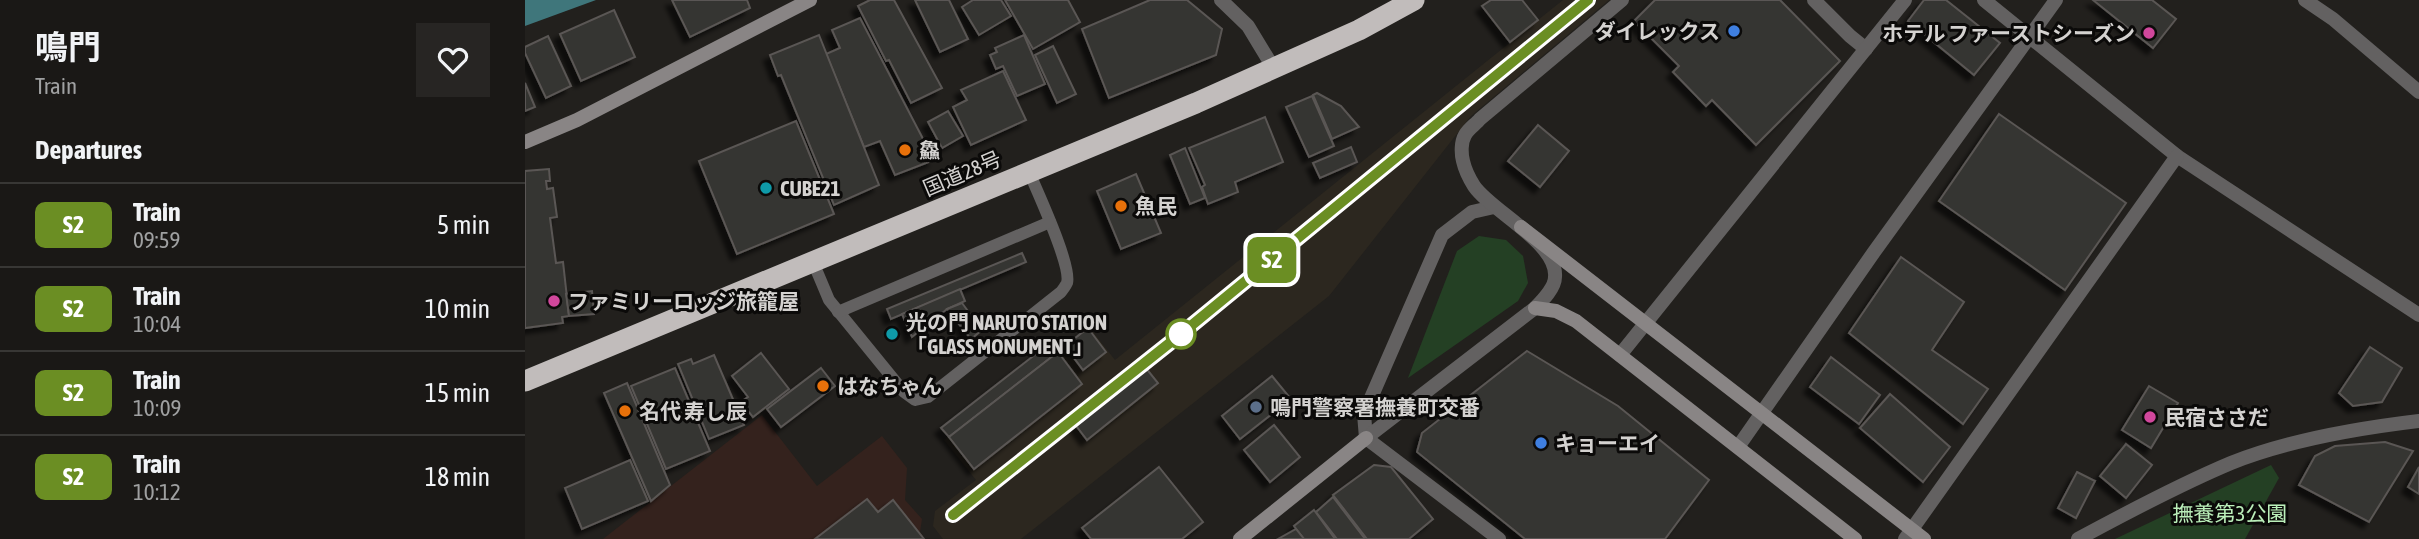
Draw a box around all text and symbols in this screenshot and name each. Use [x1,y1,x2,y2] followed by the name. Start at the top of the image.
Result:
[1595,19,1720,43] place label: ダイレックス
[1882,21,2135,45] place label: ホテル ファーストシーズン
[416,23,490,97] button: heart
[1726,23,1742,39] marker: ダイレックス
[2141,25,2157,41] marker: ホテル ファーストシーズン
[35,28,101,66] text: 鳴門
[35,73,77,99] text: Train
[35,135,142,165] text: Departures
[919,138,940,162] place label: 鱻
[897,142,913,158] marker: 鱻
[919,146,1005,200] street label: 国道28号
[780,176,841,200] place label: CUBE21
[758,180,774,196] marker: CUBE21
[1135,194,1177,218] place label: 魚民
[133,197,181,227] text: Train
[1113,198,1129,214] marker: 魚民
[437,210,490,240] text: 5 min
[63,211,84,238] text: S2
[133,227,180,253] text: 09:59
[1241,237,1303,283] line badge: S2
[1261,246,1283,273] text: S2
[133,281,181,311] text: Train
[568,289,799,313] place label: ファミリーロッジ旅籠屋
[546,293,562,309] marker: ファミリーロッジ旅籠屋
[425,294,490,324] text: 10 min
[63,295,84,322] text: S2
[906,310,1107,358] place label: 光の門 NARUTO STATION 「GLASS MONUMENT」
[133,311,181,337] text: 10:04
[1166,319,1196,349] unlabelled marker
[884,326,900,342] marker: 光の門 NARUTO STATION 「GLASS MONUMENT」
[133,365,181,395] text: Train
[837,374,942,398] place label: はなちゃん
[425,378,490,408] text: 15 min
[815,378,831,394] marker: はなちゃん
[63,379,84,406] text: S2
[133,395,181,421] text: 10:09
[1270,395,1480,419] place label: 鳴門警察署撫養町交番
[639,399,747,423] place label: 名代 寿し辰
[1248,399,1264,415] marker: 鳴門警察署撫養町交番
[617,403,633,419] marker: 名代 寿し辰
[2164,405,2269,429] place label: 民宿ささだ
[2142,409,2158,425] marker: 民宿ささだ
[1555,431,1660,455] place label: キョーエイ
[1533,435,1549,451] marker: キョーエイ
[133,449,181,479] text: Train
[425,462,490,492] text: 18 min
[63,463,84,490] text: S2
[133,479,181,505] text: 10:12
[2173,501,2287,525] park label: 撫養第3公園

